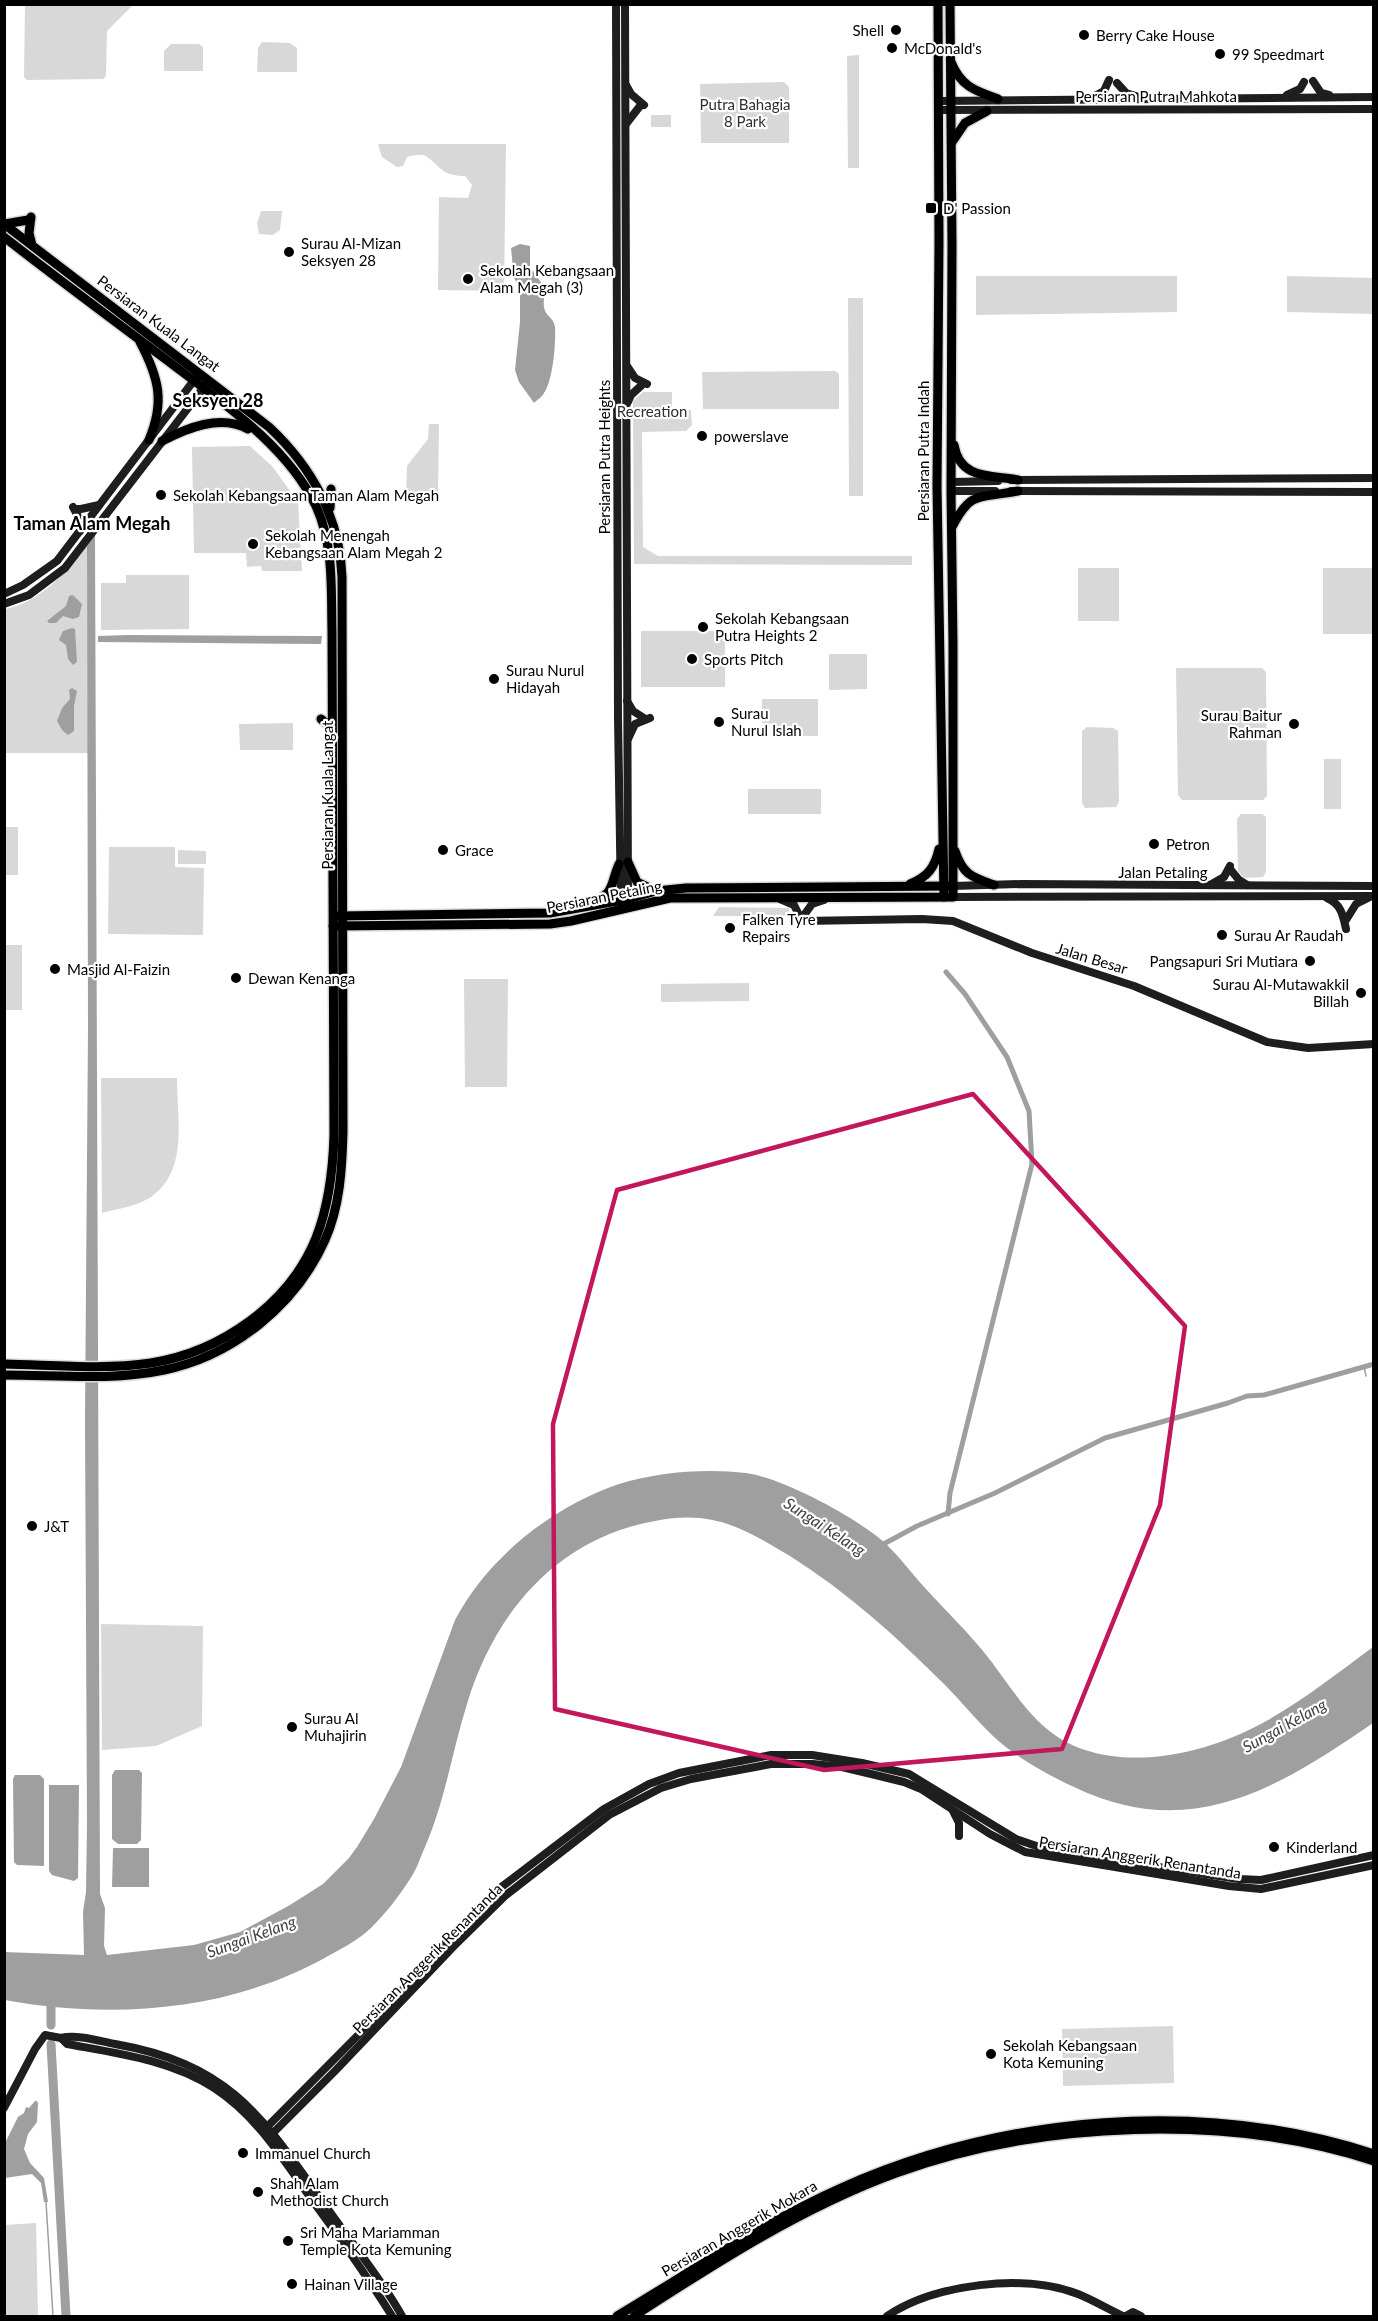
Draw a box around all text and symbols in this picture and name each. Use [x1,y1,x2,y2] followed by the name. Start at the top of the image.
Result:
[853,21,884,39] place label: Shell
[889,23,903,37] marker: Shell
[1096,26,1215,44] place label: Berry Cake House
[1077,28,1091,42] marker: Berry Cake House
[904,39,982,57] place label: McDonald's
[885,41,899,55] marker: McDonald's
[1232,45,1325,63] place label: 99 Speedmart
[1213,47,1227,61] marker: 99 Speedmart
[1075,87,1237,105] street label: Persiaran Putra Mahkota
[699,95,791,130] park label: Putra Bahagia 8 Park
[943,199,1011,217] place label: D' Passion
[924,201,938,215] marker: D' Passion
[301,234,401,269] place label: Surau Al-Mizan Seksyen 28
[282,245,296,259] marker: Surau Al-Mizan Seksyen 28
[480,261,614,296] place label: Sekolah Kebangsaan Alam Megah (3)
[94,271,224,375] street label: Persiaran Kuala Langat
[461,272,475,286] marker: Sekolah Kebangsaan Alam Megah (3)
[595,380,613,534] street label: Persiaran Putra Heights
[914,381,932,521] street label: Persiaran Putra Indah
[172,389,264,411] district label: Seksyen 28
[617,402,687,420] park label: Recreation
[714,427,789,445] place label: powerslave
[695,429,709,443] marker: powerslave
[173,486,439,504] place label: Sekolah Kebangsaan Taman Alam Megah
[154,488,168,502] marker: Sekolah Kebangsaan Taman Alam Megah
[14,512,170,534] district label: Taman Alam Megah
[265,526,443,561] place label: Sekolah Menengah Kebangsaan Alam Megah 2
[246,537,260,551] marker: Sekolah Menengah Kebangsaan Alam Megah 2
[715,609,849,644] place label: Sekolah Kebangsaan Putra Heights 2
[696,620,710,634] marker: Sekolah Kebangsaan Putra Heights 2
[704,650,784,668] place label: Sports Pitch
[685,652,699,666] marker: Sports Pitch
[506,661,584,696] place label: Surau Nurul Hidayah
[487,672,501,686] marker: Surau Nurul Hidayah
[731,704,802,739] place label: Surau Nurul Islah
[1201,706,1283,741] place label: Surau Baitur Rahman
[712,715,726,729] marker: Surau Nurul Islah
[1287,717,1301,731] marker: Surau Baitur Rahman
[318,720,336,869] street label: Persiaran Kuala Langat
[1166,835,1210,853] place label: Petron
[1147,837,1161,851] marker: Petron
[455,841,494,859] place label: Grace
[436,843,450,857] marker: Grace
[1118,863,1208,881] street label: Jalan Petaling
[545,876,663,916] street label: Persiaran Petaling
[742,910,816,945] place label: Falken Tyre Repairs
[723,921,737,935] marker: Falken Tyre Repairs
[1234,926,1343,944] place label: Surau Ar Raudah
[1215,928,1229,942] marker: Surau Ar Raudah
[1054,939,1130,978] street label: Jalan Besar
[1149,952,1298,970] place label: Pangsapuri Sri Mutiara
[1303,954,1317,968] marker: Pangsapuri Sri Mutiara
[67,960,170,978] place label: Masjid Al-Faizin
[48,962,62,976] marker: Masjid Al-Faizin
[248,969,355,987] place label: Dewan Kenanga
[229,971,243,985] marker: Dewan Kenanga
[1212,975,1349,1010] place label: Surau Al-Mutawakkil Billah
[1354,986,1368,1000] marker: Surau Al-Mutawakkil Billah
[781,1493,869,1559] water label: Sungai Kelang
[44,1517,69,1535] place label: J&T
[25,1519,39,1533] marker: J&T
[1239,1694,1329,1756] water label: Sungai Kelang
[304,1709,367,1744] place label: Surau Al Muhajirin
[285,1720,299,1734] marker: Surau Al Muhajirin
[1038,1832,1242,1882] street label: Persiaran Anggerik Renantanda
[1286,1838,1357,1856] place label: Kinderland
[1267,1840,1281,1854] marker: Kinderland
[348,1879,506,2037] street label: Persiaran Anggerik Renantanda
[204,1911,298,1961] water label: Sungai Kelang
[1003,2036,1137,2071] place label: Sekolah Kebangsaan Kota Kemuning
[984,2047,998,2061] marker: Sekolah Kebangsaan Kota Kemuning
[255,2144,371,2162] place label: Immanuel Church
[236,2146,250,2160] marker: Immanuel Church
[270,2174,389,2209] place label: Shah Alam Methodist Church
[658,2176,820,2280] street label: Persiaran Anggerik Mokara
[251,2185,265,2199] marker: Shah Alam Methodist Church
[300,2223,452,2258] place label: Sri Maha Mariamman Temple Kota Kemuning
[281,2234,295,2248] marker: Sri Maha Mariamman Temple Kota Kemuning
[304,2275,398,2293] place label: Hainan Village
[285,2277,299,2291] marker: Hainan Village

